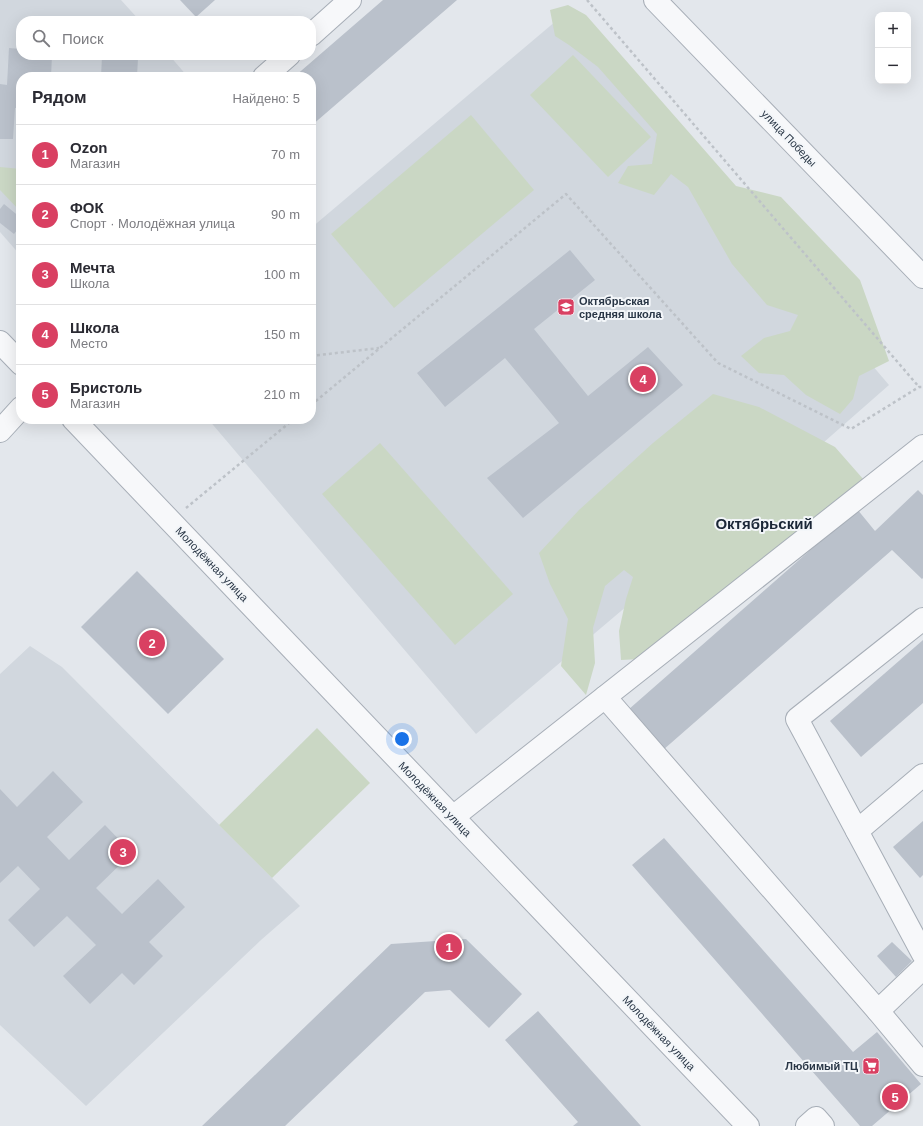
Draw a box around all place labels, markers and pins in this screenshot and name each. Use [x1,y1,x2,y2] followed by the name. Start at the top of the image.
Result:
[579,295,662,320] place label: Октябрьская средняя школа
[556,297,576,317] school or university icon: Октябрьская средняя школа
[630,364,656,394] pin: 4
[139,628,165,658] pin: 2
[110,837,136,867] pin: 3
[436,932,462,962] pin: 1
[861,1056,881,1076] supermarket icon: Любимый ТЦ
[785,1060,858,1072] place label: Любимый ТЦ
[882,1082,908,1112] pin: 5

